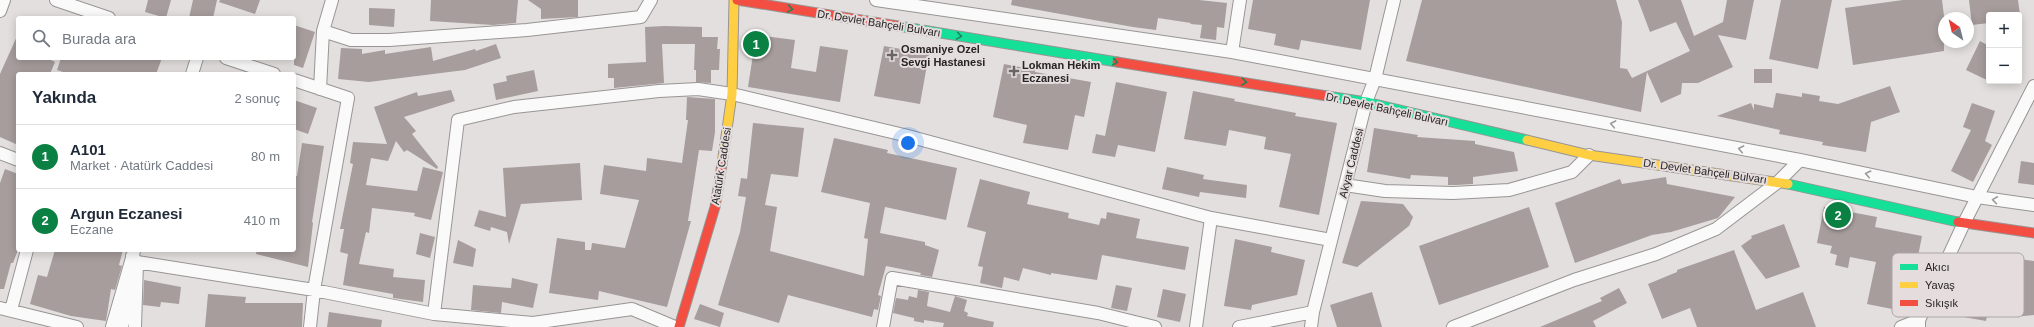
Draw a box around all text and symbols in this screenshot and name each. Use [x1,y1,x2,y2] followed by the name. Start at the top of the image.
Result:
[787,4,793,12] one-way arrow
[816,7,942,39] street label: Dr. Devlet Bahçeli Bulvarı
[1938,12,1974,48] north arrow
[1986,12,2022,84] map controls
[1986,12,2022,48] button: +
[16,16,296,60] search box
[30,27,52,49] icon: search
[743,29,769,59] pin: 1
[62,30,136,47] text: Burada ara
[956,31,963,40] one-way arrow
[901,43,985,68] place label: Osmaniye Ozel Sevgi Hastanesi
[1986,48,2022,84] button: −
[886,49,898,61] marker: Osmaniye Ozel Sevgi Hastanesi
[1112,57,1119,65] one-way arrow
[1022,59,1100,84] place label: Lokman Hekim Eczanesi
[1009,66,1019,76] marker: Lokman Hekim Eczanesi
[1241,78,1247,86] one-way arrow
[32,88,96,107] text: Yakında
[1325,90,1449,128] street label: Dr. Devlet Bahçeli Bulvarı
[234,91,280,106] text: 2 sonuç
[1610,121,1616,129] one-way arrow
[709,126,733,206] street label: Atatürk Caddesi
[1337,127,1365,199] street label: Akyar Caddesi
[898,133,918,153] your location
[70,141,106,158] text: A101
[1737,145,1744,153] one-way arrow
[41,149,49,164] text: 1
[251,149,280,164] text: 80 m
[1642,156,1768,186] street label: Dr. Devlet Bahçeli Bulvarı
[70,158,213,173] text: Market · Atatürk Caddesi
[1865,171,1871,179] one-way arrow
[1992,196,1998,205] one-way arrow
[1825,200,1851,230] pin: 2
[70,205,183,222] text: Argun Eczanesi
[41,213,49,228] text: 2
[244,213,280,228] text: 410 m
[70,222,113,237] text: Eczane
[1892,253,2024,317] legend
[1925,261,1949,273] text: Akıcı
[1925,279,1955,291] text: Yavaş
[1925,297,1959,309] text: Sıkışık

